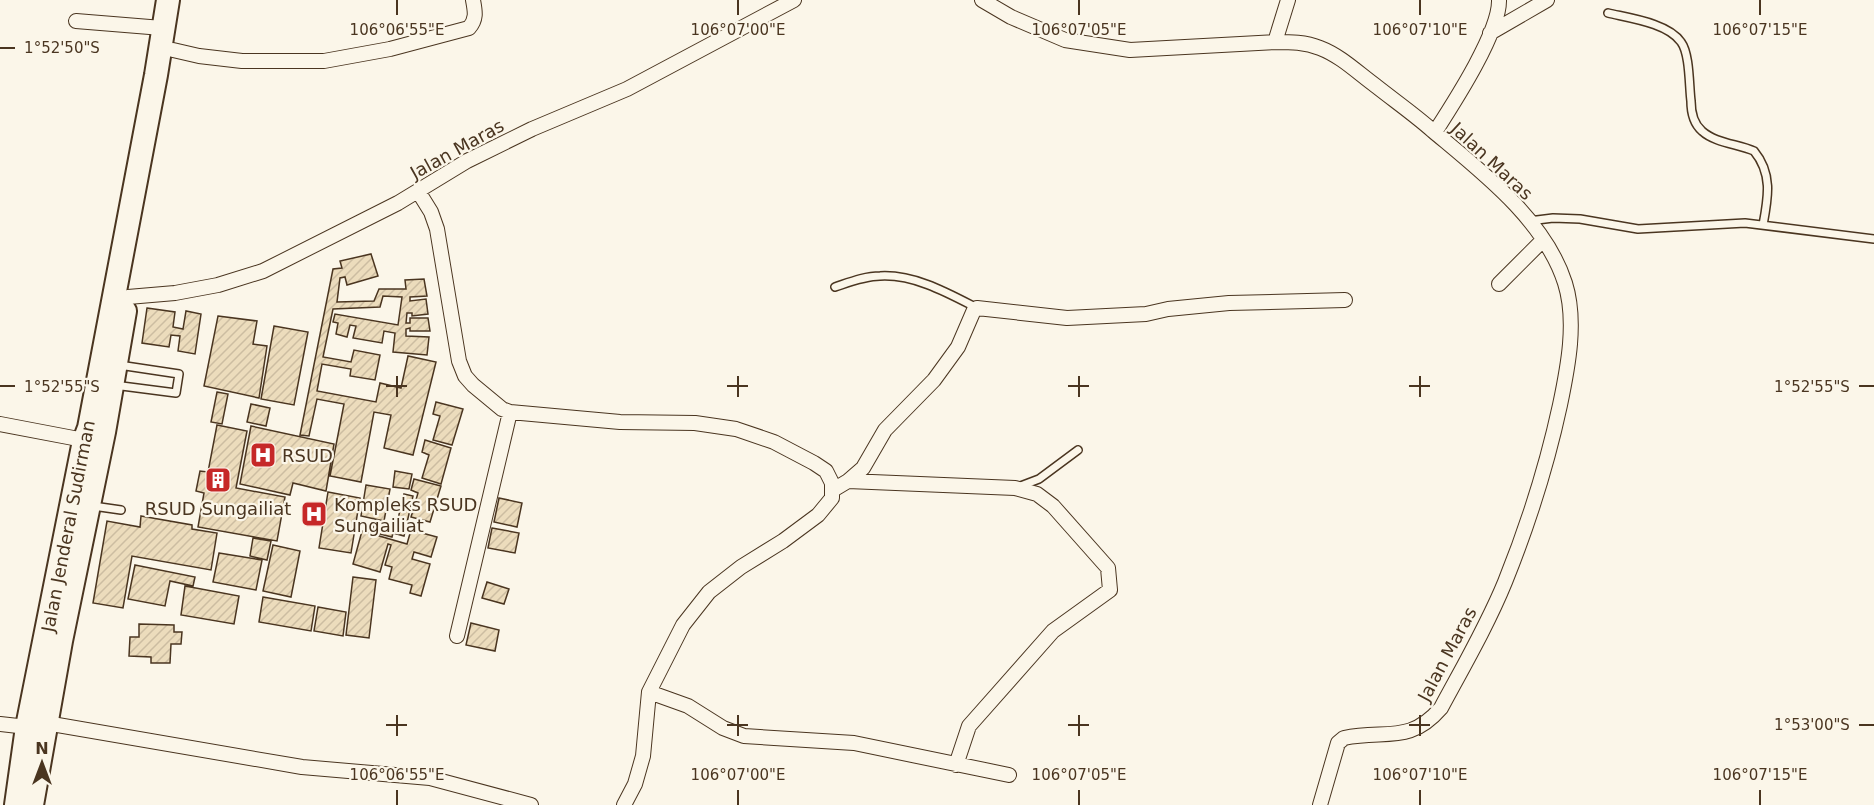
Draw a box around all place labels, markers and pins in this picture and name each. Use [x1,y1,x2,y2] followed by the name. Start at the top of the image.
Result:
[248,440,278,470] hospital icon: RSUD
[282,445,333,466] place label: RSUD
[203,465,233,495] building icon: RSUD Sungailiat
[334,494,477,536] place label: Kompleks RSUD Sungailiat
[145,498,291,519] place label: RSUD Sungailiat
[299,499,329,529] hospital icon: Kompleks RSUD Sungailiat

